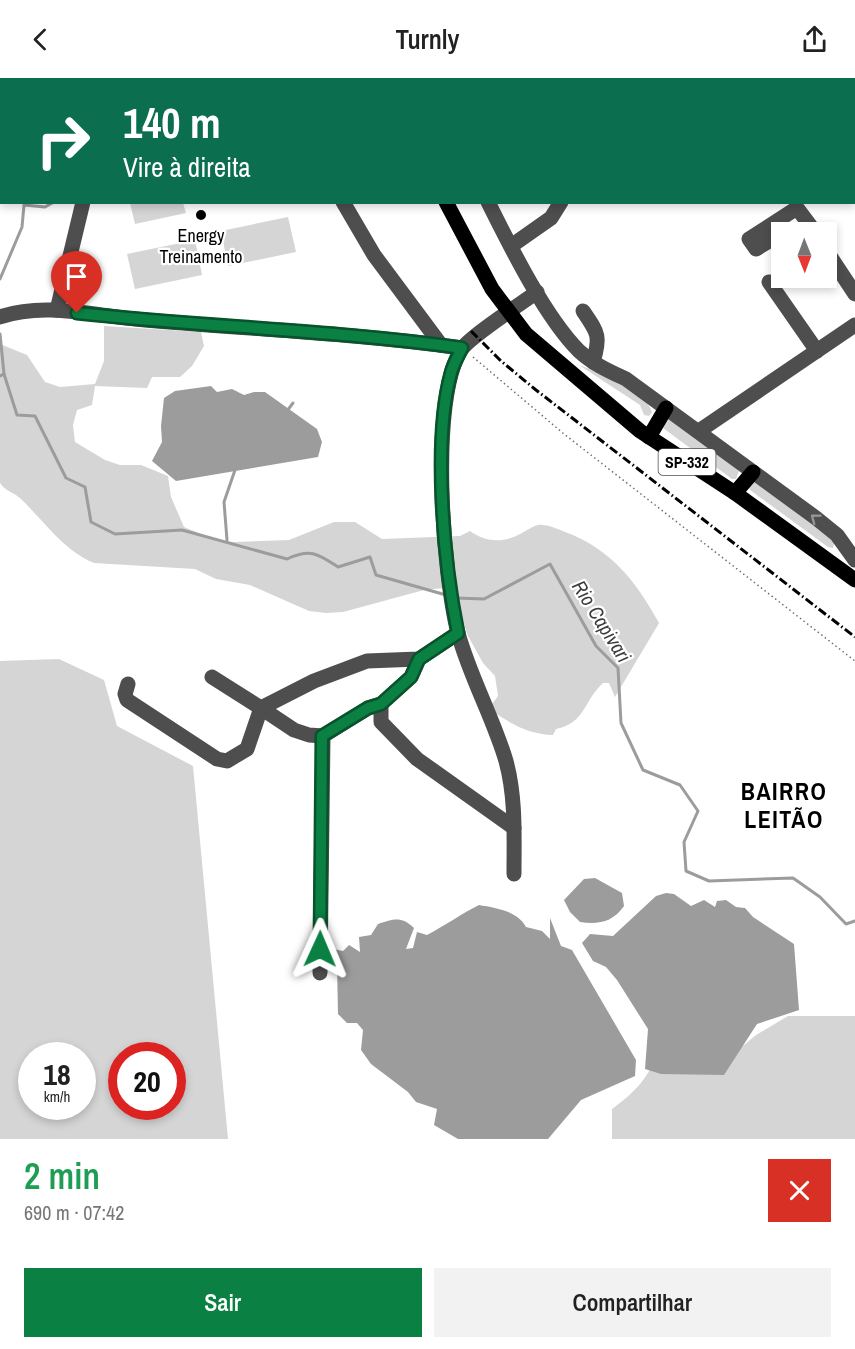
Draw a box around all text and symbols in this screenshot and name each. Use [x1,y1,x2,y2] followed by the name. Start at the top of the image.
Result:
[396,21,459,57] text: Turnly
[24,23,57,56] icon: back
[798,23,831,56] icon: share
[123,95,221,151] text: 140 m
[24,102,102,180] icon: right
[123,149,251,185] text: Vire à direita
[194,208,208,222] marker: Energy Treinamento
[771,222,837,288] north arrow
[771,222,837,288] map controls
[159,223,243,269] place label: Energy Treinamento
[51,251,102,313] pin
[60,260,93,293] icon: arrive
[658,449,716,475] road number: SP-332
[811,514,822,525] one-way arrow
[566,575,638,668] water label: Rio Capivari
[741,775,827,835] district label: BAIRRO LEITÃO
[288,917,352,981] position arrow
[108,1042,186,1120] speed limit sign: 20
[43,1054,71,1094] text: 18
[44,1086,70,1107] text: km/h
[24,1152,100,1200] text: 2 min
[768,1159,831,1222] button: close
[24,1199,124,1226] text: 690 m · 07:42
[24,1268,422,1337] button: Sair
[434,1268,831,1337] button: Compartilhar

